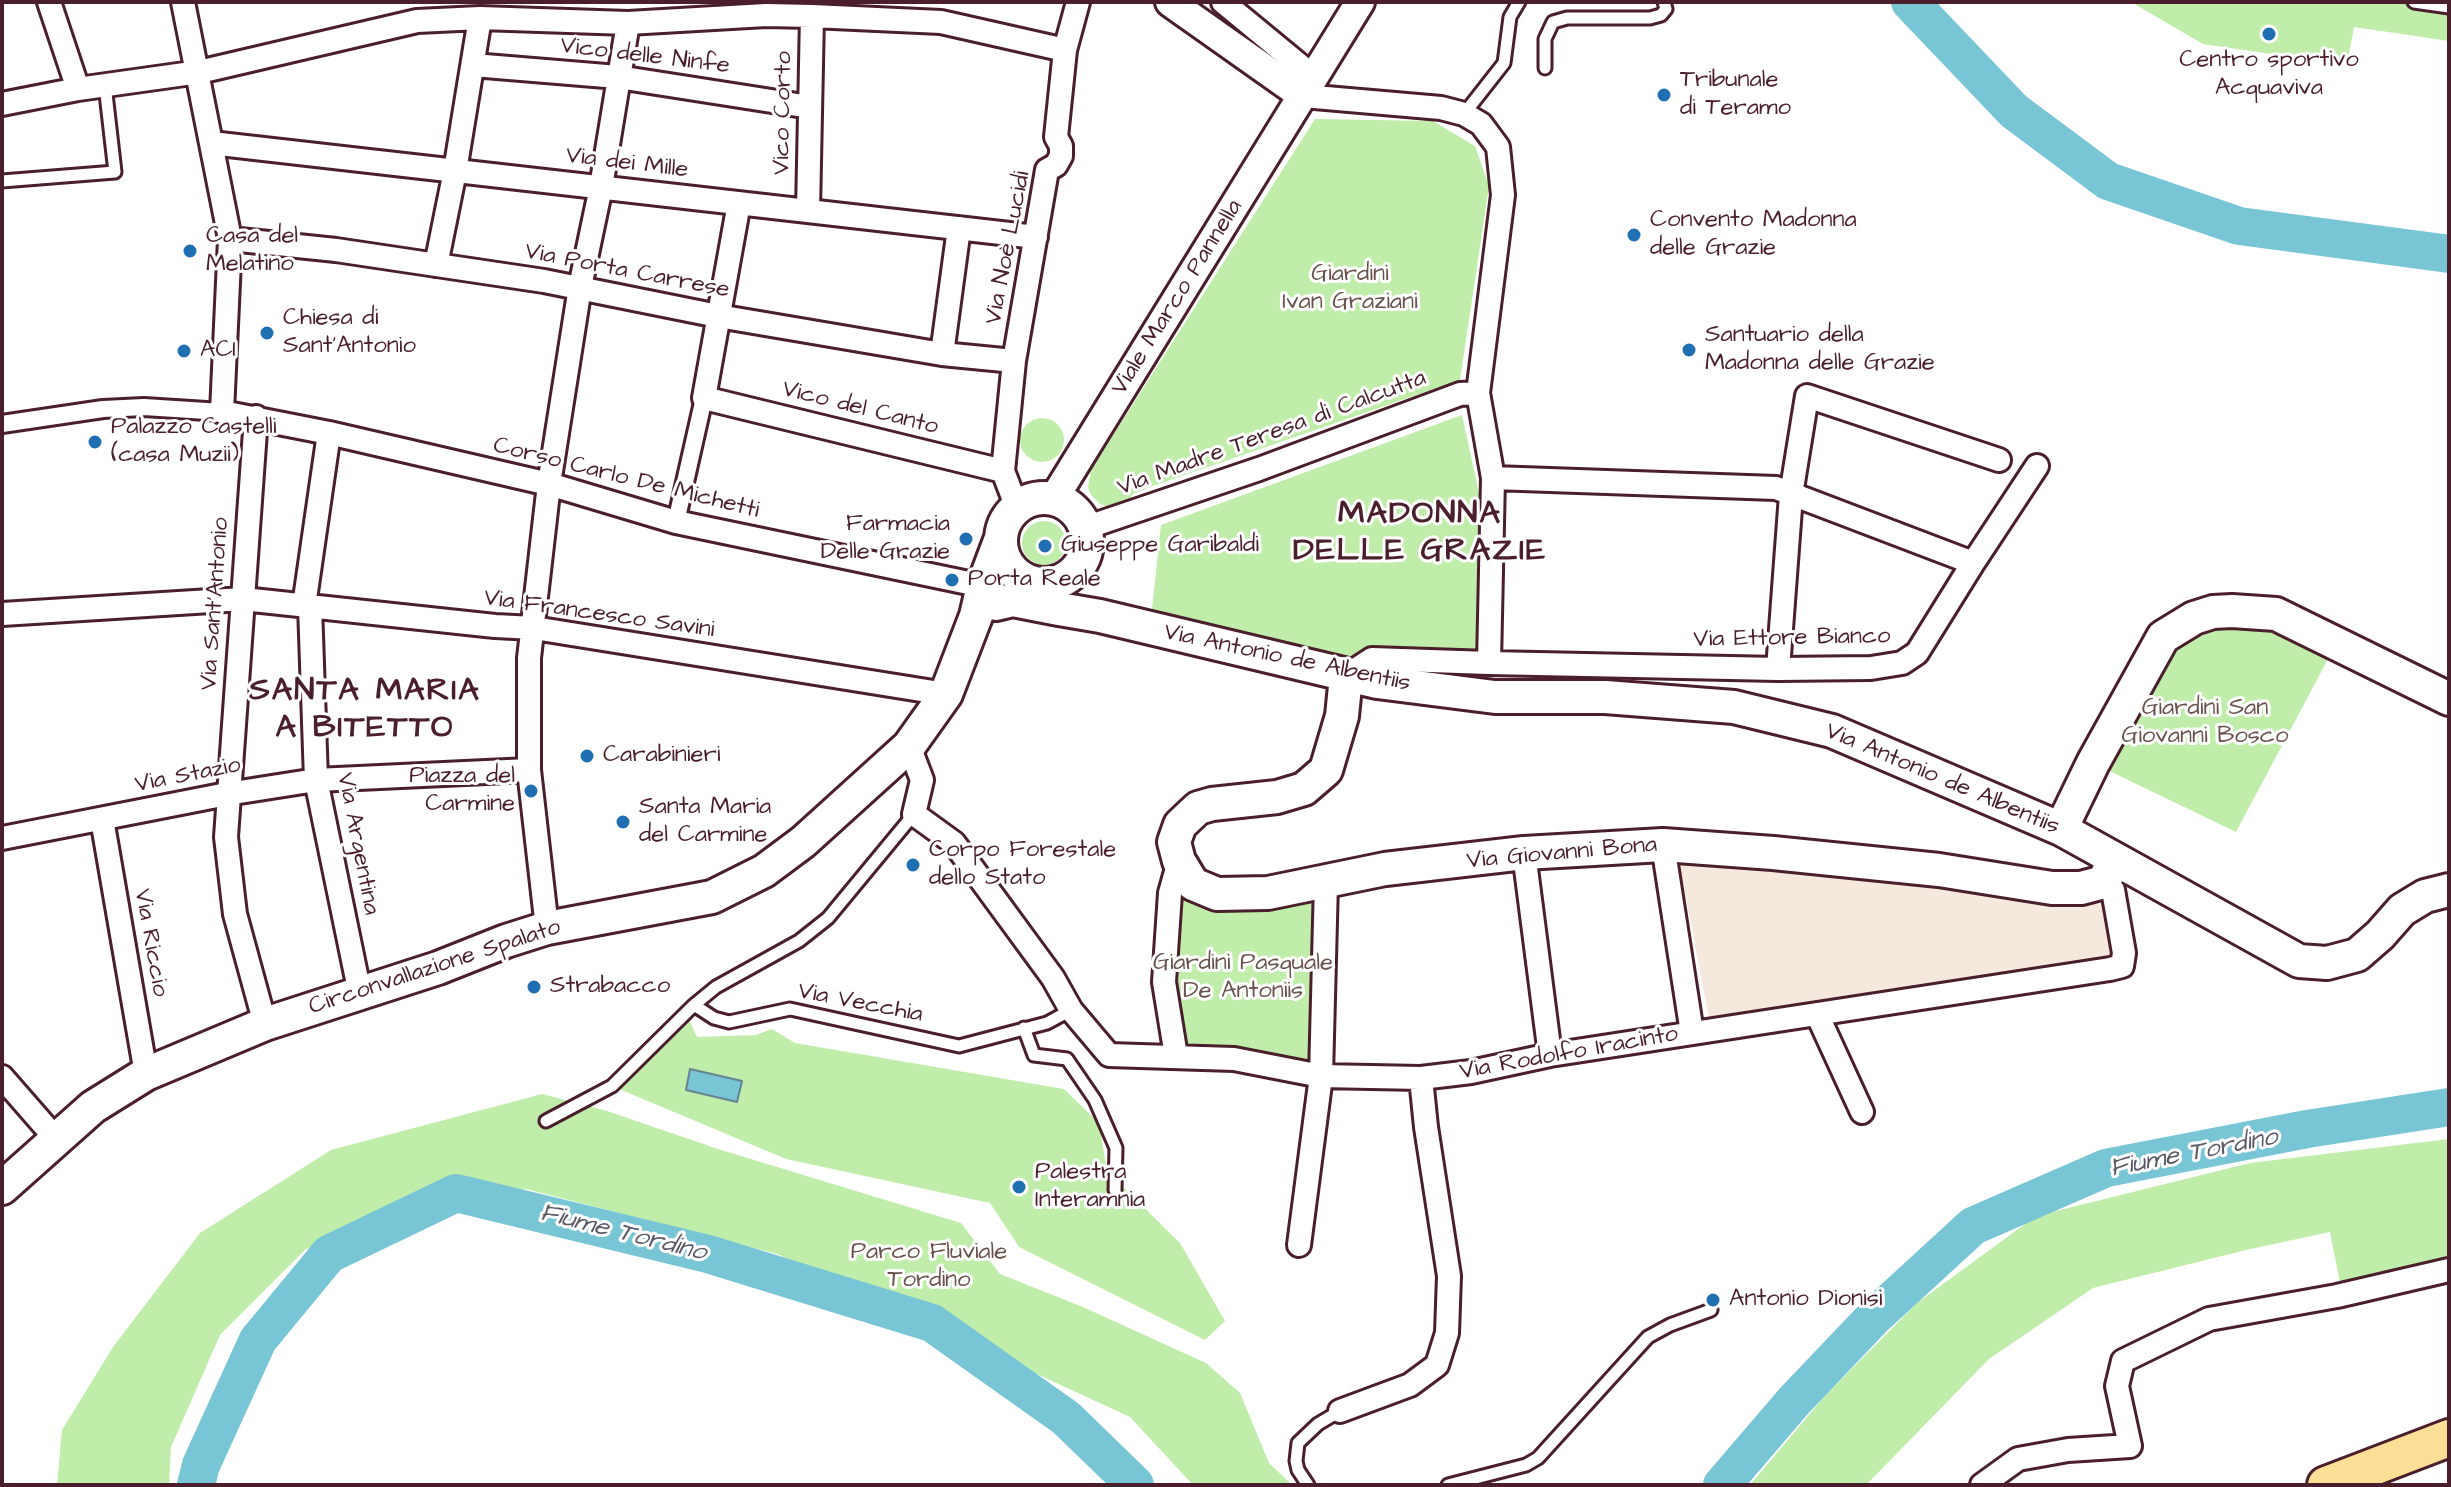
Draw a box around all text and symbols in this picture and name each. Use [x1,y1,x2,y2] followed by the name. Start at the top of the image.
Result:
[2260,25,2278,43] marker: Centro sportivo Acquaviva
[559,32,731,82] street label: Vico delle Ninfe
[2179,47,2359,103] place label: Centro sportivo Acquaviva
[769,51,799,175] street label: Vico Corto
[1680,67,1791,123] place label: Tribunale di Teramo
[1655,86,1673,104] marker: Tribunale di Teramo
[564,142,690,186] street label: Via dei Mille
[980,169,1038,327] street label: Via Noè Lucidi
[1106,195,1250,401] street label: Viale Marco Pannella
[1650,207,1857,263] place label: Convento Madonna delle Grazie
[206,223,298,279] place label: Casa del Melatino
[1625,226,1643,244] marker: Convento Madonna delle Grazie
[522,238,732,306] street label: Via Porta Carrese
[181,242,199,260] marker: Casa del Melatino
[1282,261,1418,317] park label: Giardini Ivan Graziani
[283,305,416,361] place label: Chiesa di Sant'Antonio
[1705,322,1935,378] place label: Santuario della Madonna delle Grazie
[258,324,276,342] marker: Chiesa di Sant'Antonio
[200,337,236,365] place label: ACI
[1680,341,1698,359] marker: Santuario della Madonna delle Grazie
[175,342,193,360] marker: ACI
[1114,365,1430,503] street label: Via Madre Teresa di Calcutta
[779,376,941,442] street label: Vico del Canto
[111,414,276,470] place label: Palazzo Castelli (casa Muzii)
[490,432,762,526] street label: Corso Carlo De Michetti
[86,433,104,451] marker: Palazzo Castelli (casa Muzii)
[1293,496,1547,571] district label: MADONNA DELLE GRAZIE
[821,511,950,567] place label: Farmacia Delle Grazie
[196,516,236,692] street label: Via Sant'Antonio
[957,530,975,548] marker: Farmacia Delle Grazie
[1061,532,1259,560] place label: Giuseppe Garibaldi
[1036,537,1054,555] marker: Giuseppe Garibaldi
[968,566,1101,594] place label: Porta Reale
[943,571,961,589] marker: Porta Reale
[482,585,716,645] street label: Via Francesco Savini
[1161,619,1413,699] street label: Via Antonio de Albentiis
[1693,623,1891,655] street label: Via Ettore Bianco
[249,673,481,748] district label: SANTA MARIA A BITETTO
[2122,695,2288,751] park label: Giardini San Giovanni Bosco
[1821,718,2063,842] street label: Via Antonio de Albentiis
[603,742,720,770] place label: Carabinieri
[578,747,596,765] marker: Carabinieri
[133,752,243,800] street label: Via Stazio
[409,763,515,819] place label: Piazza del Carmine
[329,771,385,917] street label: Via Argentina
[522,782,540,800] marker: Piazza del Carmine
[639,794,771,850] place label: Santa Maria del Carmine
[614,813,632,831] marker: Santa Maria del Carmine
[1466,831,1658,877] street label: Via Giovanni Bona
[929,837,1116,893] place label: Corpo Forestale dello Stato
[904,856,922,874] marker: Corpo Forestale dello Stato
[126,887,174,999] street label: Via Riccio
[306,914,564,1022] street label: Circonvallazione Spalato
[1153,950,1333,1006] park label: Giardini Pasquale De Antoniis
[550,973,670,1001] place label: Strabacco
[525,978,543,996] marker: Strabacco
[795,978,925,1030] street label: Via Vecchia
[1458,1021,1680,1087] street label: Via Rodolfo Iracinto
[2108,1122,2280,1186] water label: Fiume Tordino
[1035,1159,1145,1215] place label: Palestra Interamnia
[1010,1178,1028,1196] marker: Palestra Interamnia
[537,1198,709,1270] water label: Fiume Tordino
[851,1239,1007,1295] park label: Parco Fluviale Tordino
[1729,1286,1882,1314] place label: Antonio Dionisi
[1704,1291,1722,1309] marker: Antonio Dionisi

